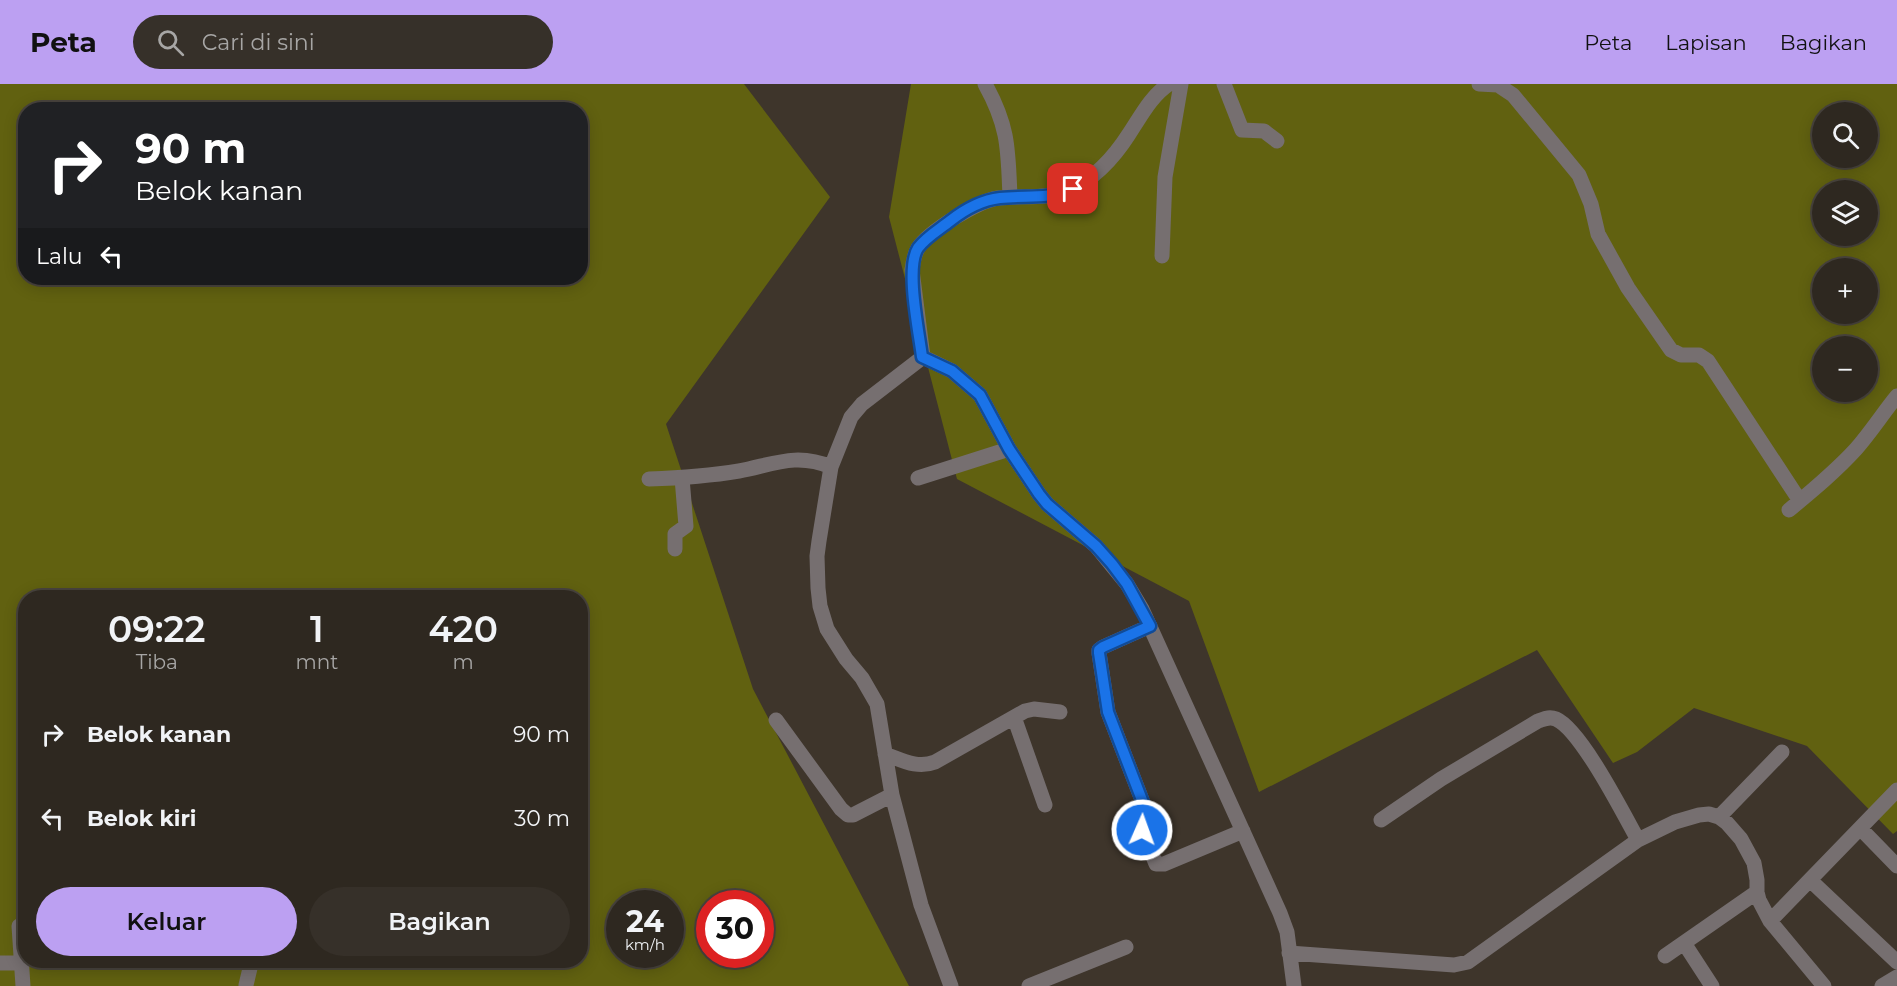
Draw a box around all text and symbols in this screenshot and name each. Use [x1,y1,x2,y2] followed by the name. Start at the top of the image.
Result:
[133,15,553,69] search box
[30,25,97,59] text: Peta
[154,26,187,59] icon: search
[202,29,315,56] text: Cari di sini
[1584,30,1632,55] text: Peta
[1665,30,1747,55] text: Lapisan
[1780,30,1867,55] text: Bagikan
[1812,102,1878,402] map controls
[1812,102,1878,168] button: search
[135,122,246,174] text: 90 m
[36,126,114,204] icon: right
[1047,163,1098,214] pin
[1056,172,1089,205] icon: arrive
[135,174,303,207] text: Belok kanan
[1812,180,1878,246] button: layers
[95,240,128,273] icon: left
[36,243,83,270] text: Lalu
[1812,258,1878,324] button: +
[1812,336,1878,402] button: −
[108,607,206,651] text: 09:22
[310,607,324,651] text: 1
[428,607,498,651] text: 420
[136,650,178,674] text: Tiba
[296,650,338,674] text: mnt
[453,650,474,674] text: m
[36,718,69,751] icon: right
[87,721,231,748] text: Belok kanan
[513,721,570,748] text: 90 m
[1110,798,1174,862] position arrow
[36,802,69,835] icon: left
[87,805,196,832] text: Belok kiri
[514,805,570,832] text: 30 m
[36,887,297,956] button: Keluar
[309,887,570,956] button: Bagikan
[696,890,774,968] speed limit sign: 30
[626,903,664,940] text: 24
[625,935,665,954] text: km/h

